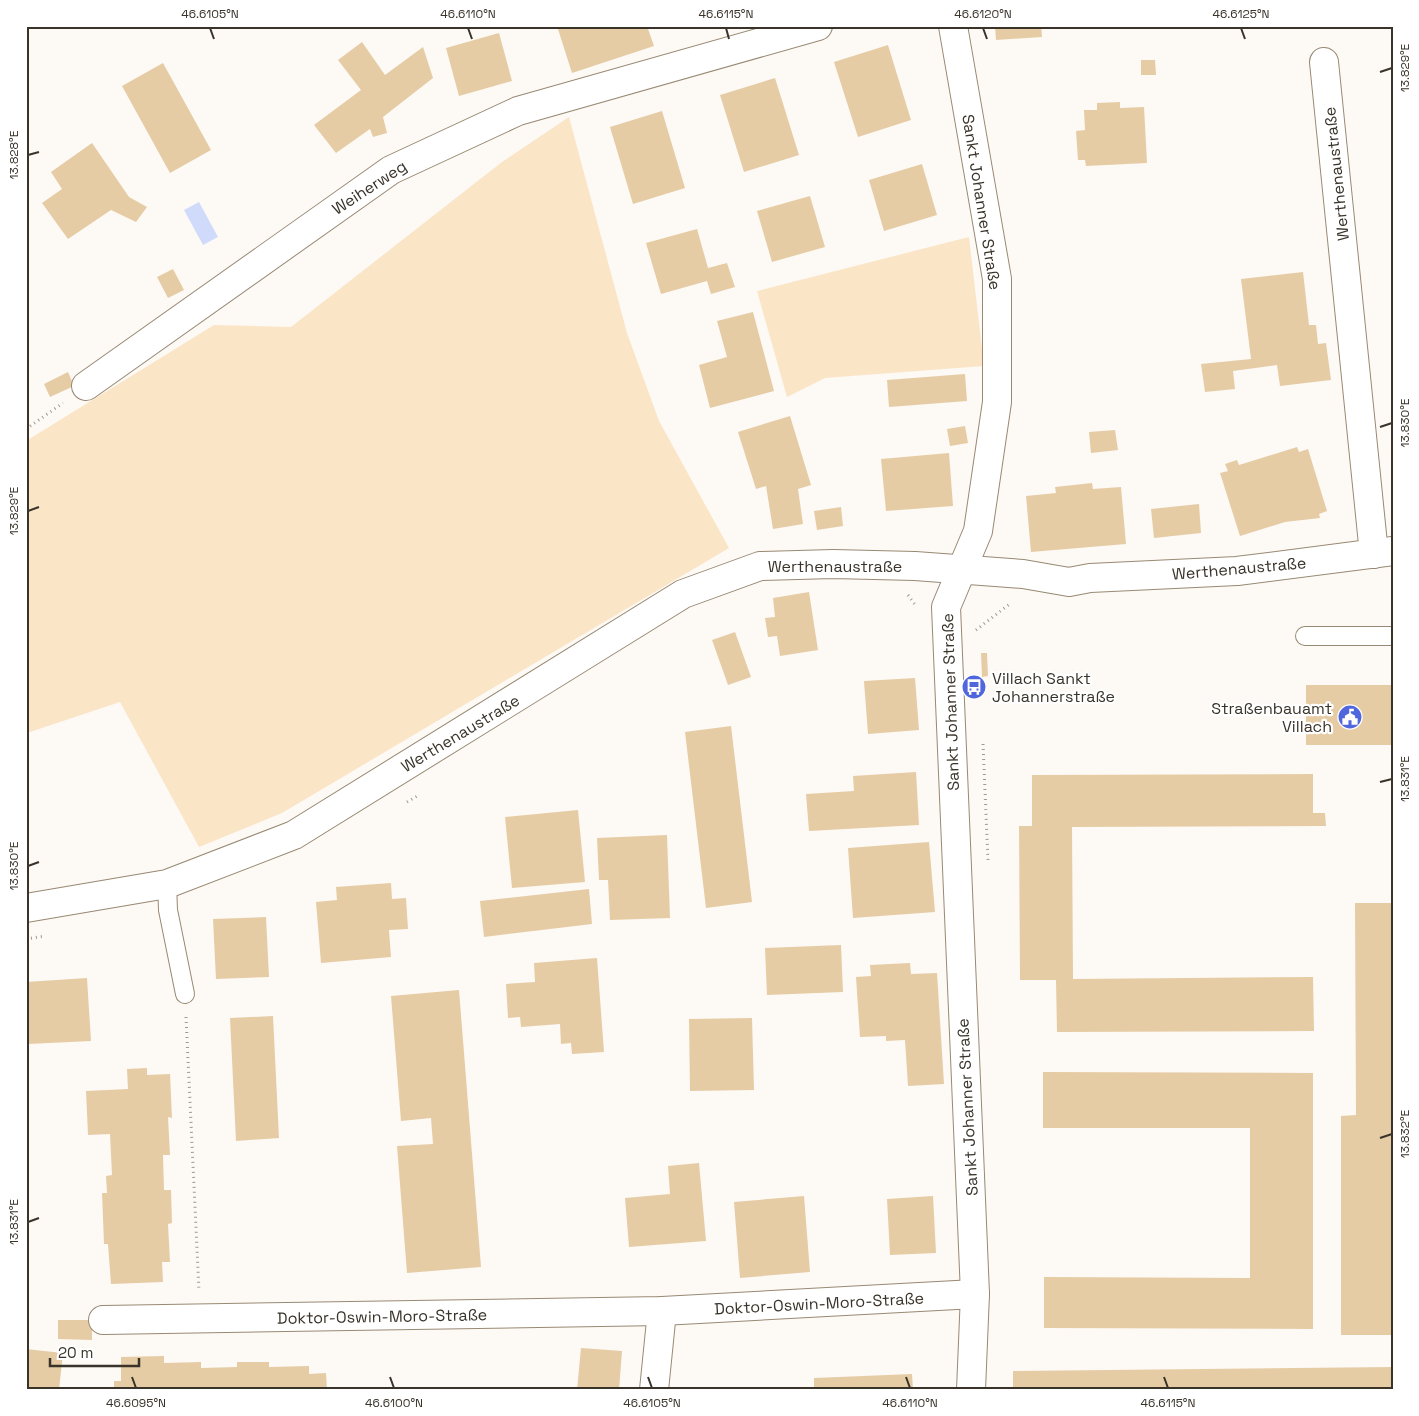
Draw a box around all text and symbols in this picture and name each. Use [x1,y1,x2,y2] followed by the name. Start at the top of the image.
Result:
[181,6,239,22] text: 46.6105°N
[440,6,496,22] text: 46.6110°N
[699,6,753,22] text: 46.6115°N
[954,6,1012,22] text: 46.6120°N
[1212,6,1270,22] text: 46.6125°N
[1397,43,1413,92] text: 13.829°E
[1319,106,1354,242] street label: Werthenaustraße
[957,113,1006,292] street label: Sankt Johanner Straße
[6,130,22,179] text: 13.828°E
[328,155,411,219] street label: Weiherweg
[1397,398,1413,448] text: 13.830°E
[6,486,22,535] text: 13.829°E
[1171,552,1307,585] street label: Werthenaustraße
[768,556,902,577] street label: Werthenaustraße
[937,613,964,791] street label: Sankt Johanner Straße
[992,668,1115,707] place label: Villach Sankt Johannerstraße
[961,674,987,700] bus stop icon: Villach Sankt Johannerstraße
[397,690,523,777] street label: Werthenaustraße
[1211,698,1332,737] place label: Straßenbauamt Villach
[1337,704,1363,730] public building icon: Straßenbauamt Villach
[1397,756,1413,802] text: 13.831°E
[6,841,22,891] text: 13.830°E
[952,1018,983,1196] street label: Sankt Johanner Straße
[1397,1109,1413,1158] text: 13.832°E
[6,1199,22,1245] text: 13.831°E
[714,1288,925,1319] street label: Doktor-Oswin-Moro-Straße
[277,1304,487,1329] street label: Doktor-Oswin-Moro-Straße
[50,1336,139,1368] scale bar
[58,1343,93,1362] text: 20 m
[106,1395,166,1411] text: 46.6095°N
[365,1395,423,1411] text: 46.6100°N
[623,1395,681,1411] text: 46.6105°N
[882,1395,938,1411] text: 46.6110°N
[1141,1395,1195,1411] text: 46.6115°N

